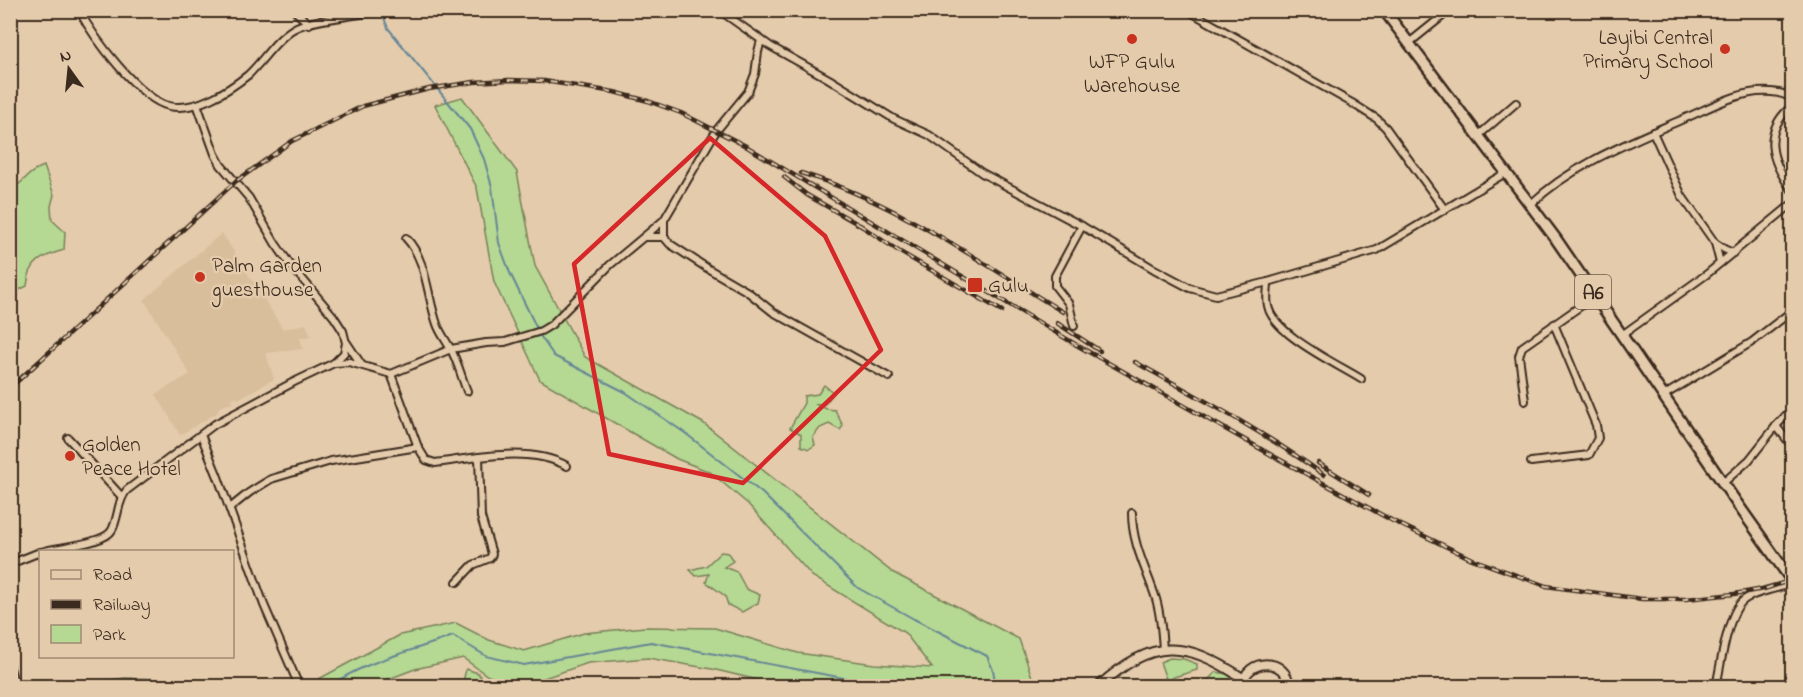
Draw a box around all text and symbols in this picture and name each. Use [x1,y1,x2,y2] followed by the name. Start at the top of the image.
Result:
[1583,24,1713,80] place label: Layibi Central Primary School
[1125,32,1139,46] marker: WFP Gulu Warehouse
[39,39,99,99] north arrow
[1718,42,1732,56] marker: Layibi Central Primary School
[57,43,74,69] text: N
[1084,48,1181,102] place label: WFP Gulu Warehouse
[211,252,322,308] place label: Palm Garden guesthouse
[193,270,207,284] marker: Palm Garden guesthouse
[988,272,1029,302] place label: Gulu
[1575,275,1611,309] road number: A6
[966,276,984,294] marker: Gulu
[82,431,181,485] place label: Golden Peace Hotel
[63,449,77,463] marker: Golden Peace Hotel
[39,550,234,658] legend
[93,563,132,589] text: Road
[93,593,150,619] text: Railway
[93,623,126,649] text: Park

